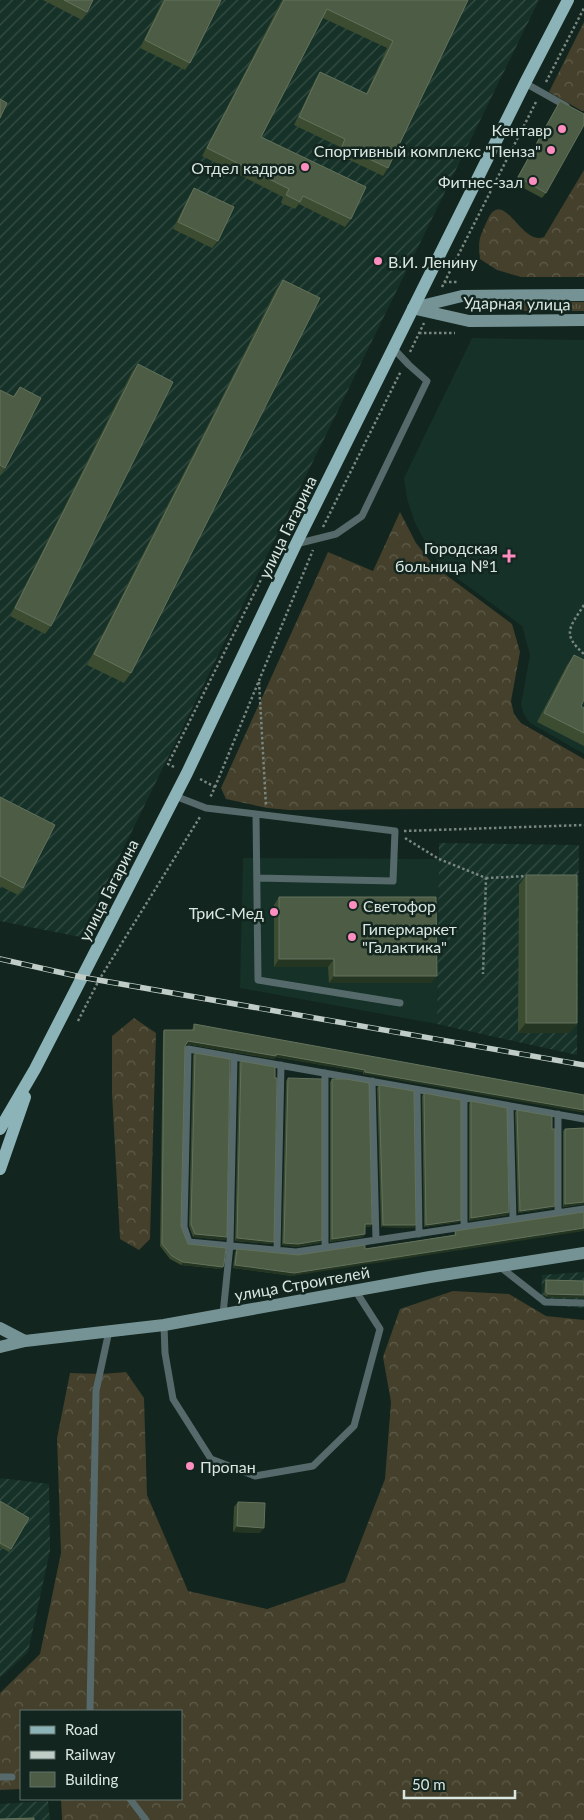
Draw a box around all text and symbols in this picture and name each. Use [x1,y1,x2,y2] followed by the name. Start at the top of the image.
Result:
[492,120,552,139] place label: Кентавр
[556,123,568,135] marker: Кентавр
[314,141,541,160] place label: Спортивный комплекс "Пенза"
[545,144,557,156] marker: Спортивный комплекс "Пенза"
[191,158,295,177] place label: Отдел кадров
[299,161,311,173] marker: Отдел кадров
[438,172,523,191] place label: Фитнес-зал
[527,175,539,187] marker: Фитнес-зал
[388,252,478,271] place label: В.И. Ленину
[372,255,384,267] marker: В.И. Ленину
[463,293,571,313] street label: Ударная улица
[254,473,320,581] street label: улица Гагарина
[395,538,498,575] place label: Городская больница №1
[502,549,516,563] marker: Городская больница №1
[74,836,142,944] street label: улица Гагарина
[363,896,436,915] place label: Светофор
[347,899,359,911] marker: Светофор
[189,903,264,922] place label: ТриС-Мед
[268,906,280,918] marker: ТриС-Мед
[362,919,457,956] place label: Гипермаркет "Галактика"
[346,931,358,943] marker: Гипермаркет "Галактика"
[233,1262,371,1304] street label: улица Строителей
[200,1457,256,1476] place label: Пропан
[184,1460,196,1472] marker: Пропан
[20,1710,182,1800] legend
[65,1720,98,1738] text: Road
[65,1745,116,1763] text: Railway
[404,1768,515,1800] scale bar
[65,1770,118,1788] text: Building
[412,1775,446,1793] text: 50 m

